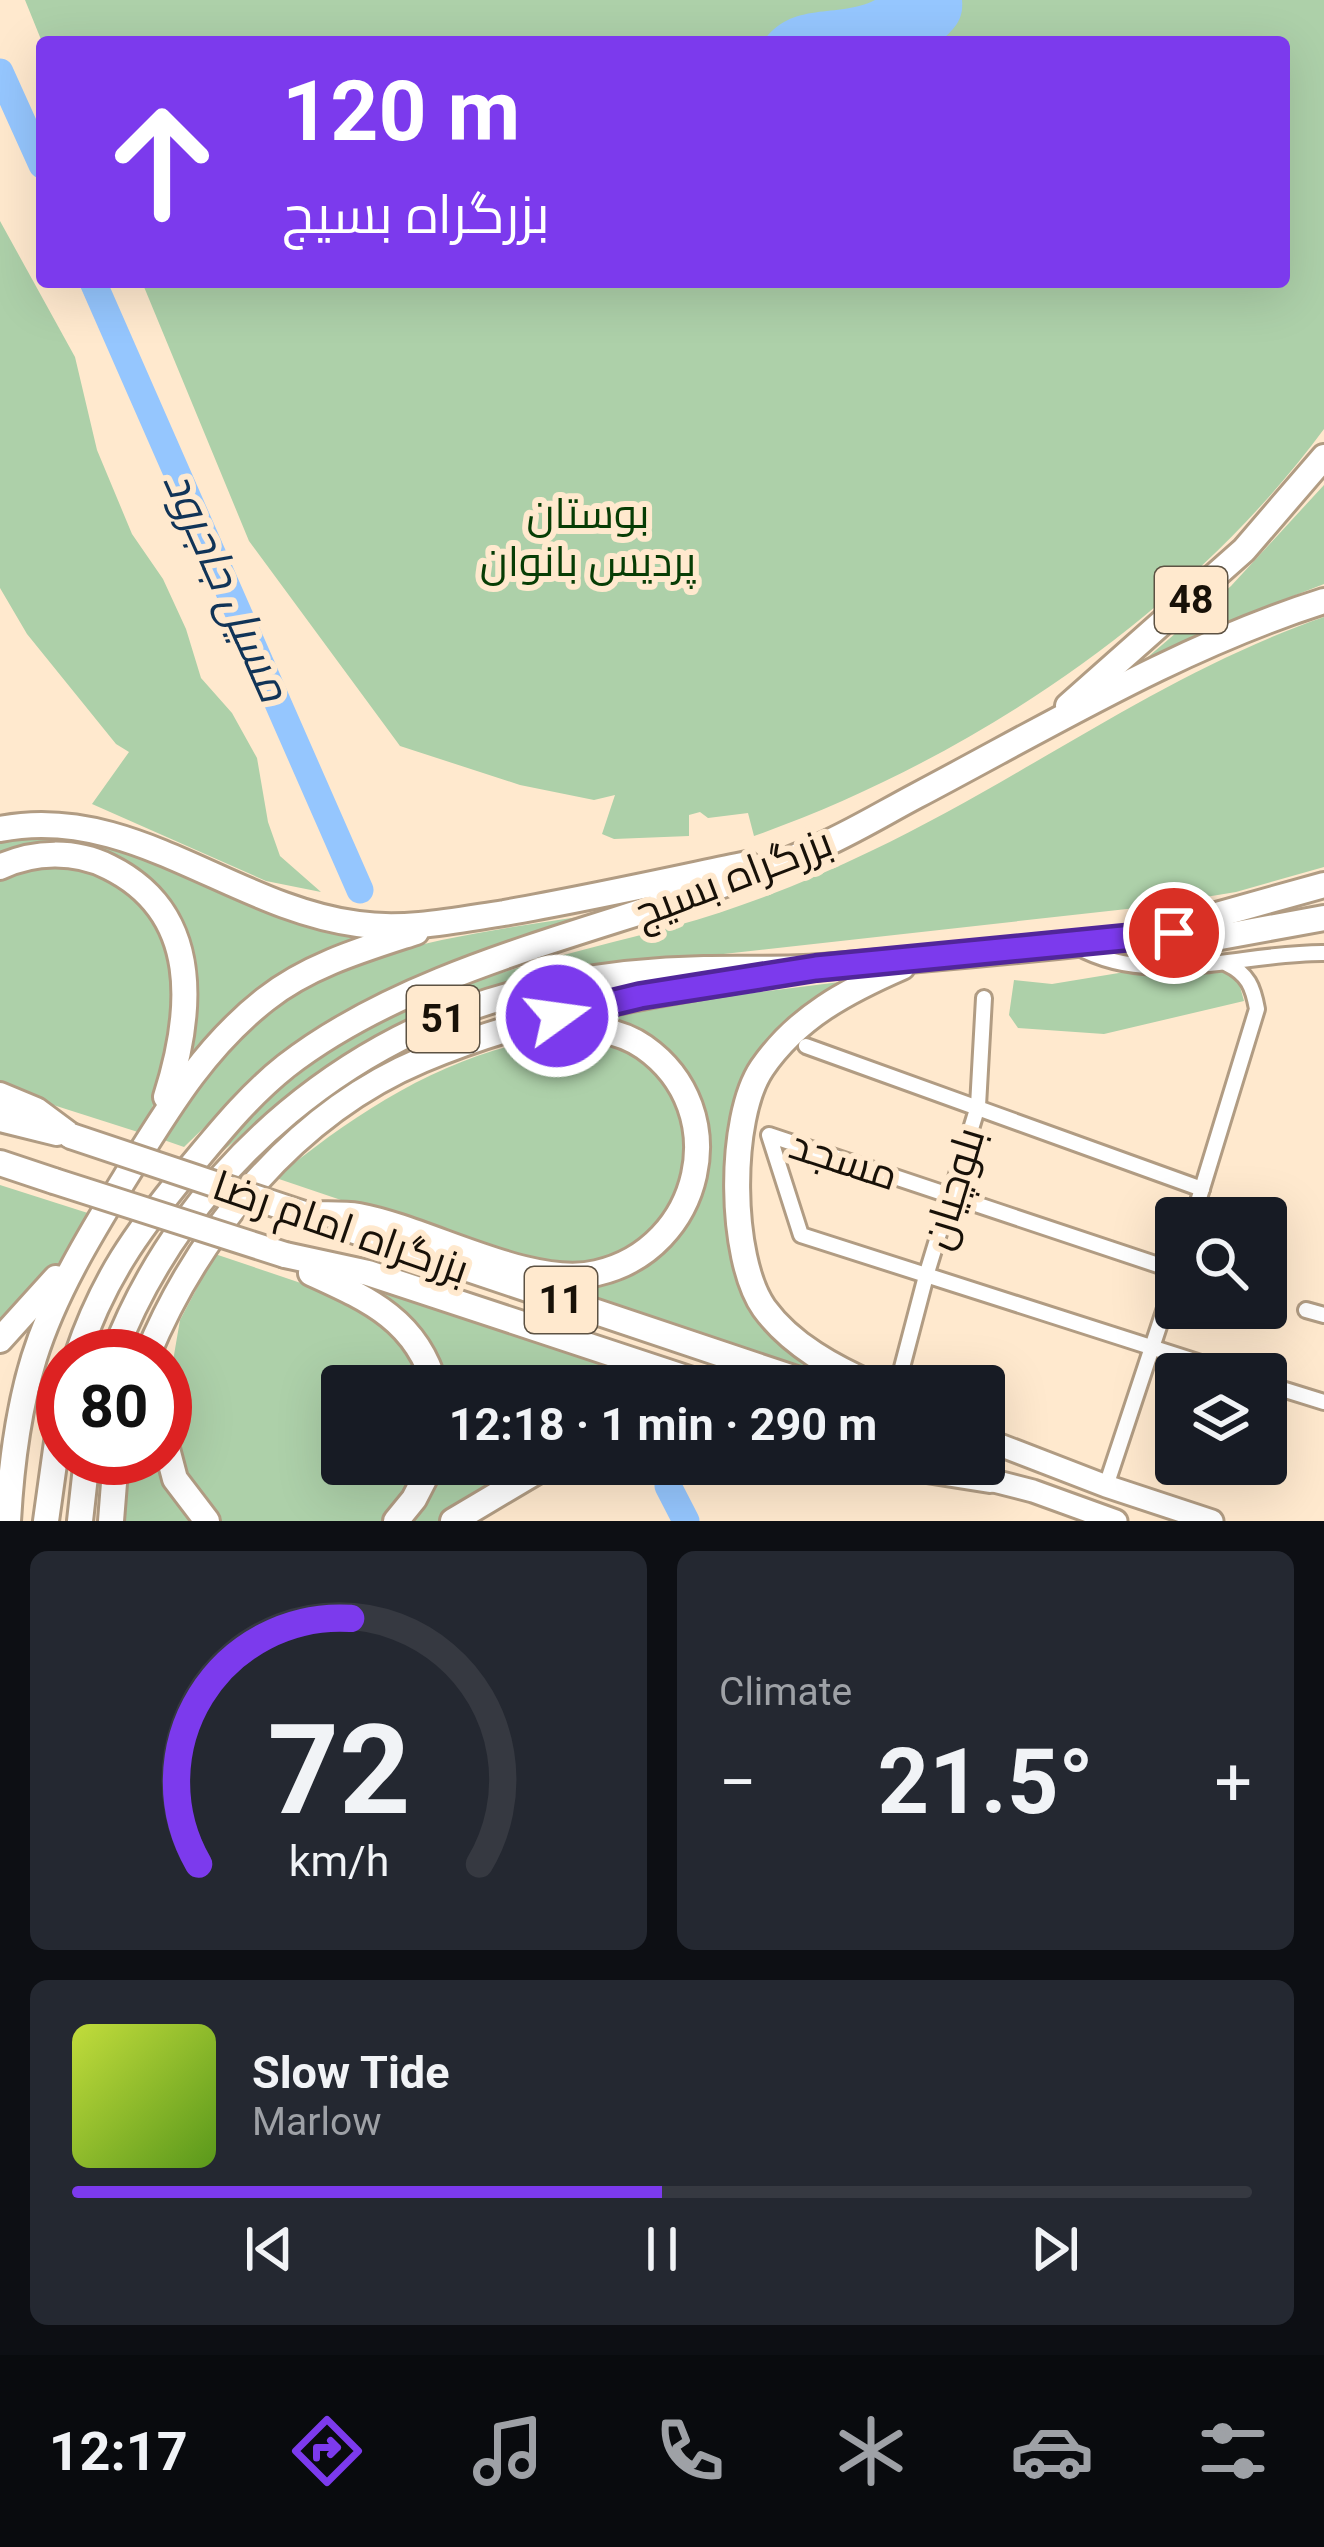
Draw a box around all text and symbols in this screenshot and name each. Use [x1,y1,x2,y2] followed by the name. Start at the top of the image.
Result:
[282,62,520,161] text: 120 m
[84,84,240,240] icon: ahead
[282,183,550,246] text: بزرگراه بسیج
[152,463,302,711] water label: مسیل جاجرود
[480,489,696,589] park label: بوستان پردیس بانوان
[1155,567,1227,633] road number: 48
[627,817,840,940] street label: بزرگراه بسیج
[1123,882,1225,984] pin
[1141,900,1207,966] icon: arrive
[494,953,620,1079] position arrow
[407,986,479,1052] road number: 51
[784,1120,904,1200] street label: مسجد
[911,1121,997,1256] street label: بلوچیان
[205,1160,475,1297] street label: بزرگراه امام رضا
[1155,1197,1287,1485] map controls
[1155,1197,1287,1329] button: search
[525,1267,597,1333] road number: 11
[36,1329,192,1485] speed limit sign: 80
[1155,1353,1287,1485] button: layers
[449,1398,877,1451] text: 12:18 · 1 min · 290 m
[719,1669,852,1715] text: Climate
[267,1697,410,1843] text: 72
[878,1730,1094,1835] text: 21.5°
[719,1744,757,1821] text: −
[1215,1744,1252,1821] text: +
[288,1835,389,1885] text: km/h
[252,2046,450,2099] text: Slow Tide
[252,2099,382,2145] text: Marlow
[236,2216,302,2282] icon: previous
[629,2216,695,2282] icon: pause
[1022,2216,1088,2282] icon: next
[285,2409,369,2493] icon: directions
[466,2409,550,2493] icon: music
[648,2409,732,2493] icon: phone
[829,2409,913,2493] icon: climate
[1010,2409,1094,2493] icon: car
[1191,2409,1275,2493] icon: filters
[49,2420,188,2483] text: 12:17

